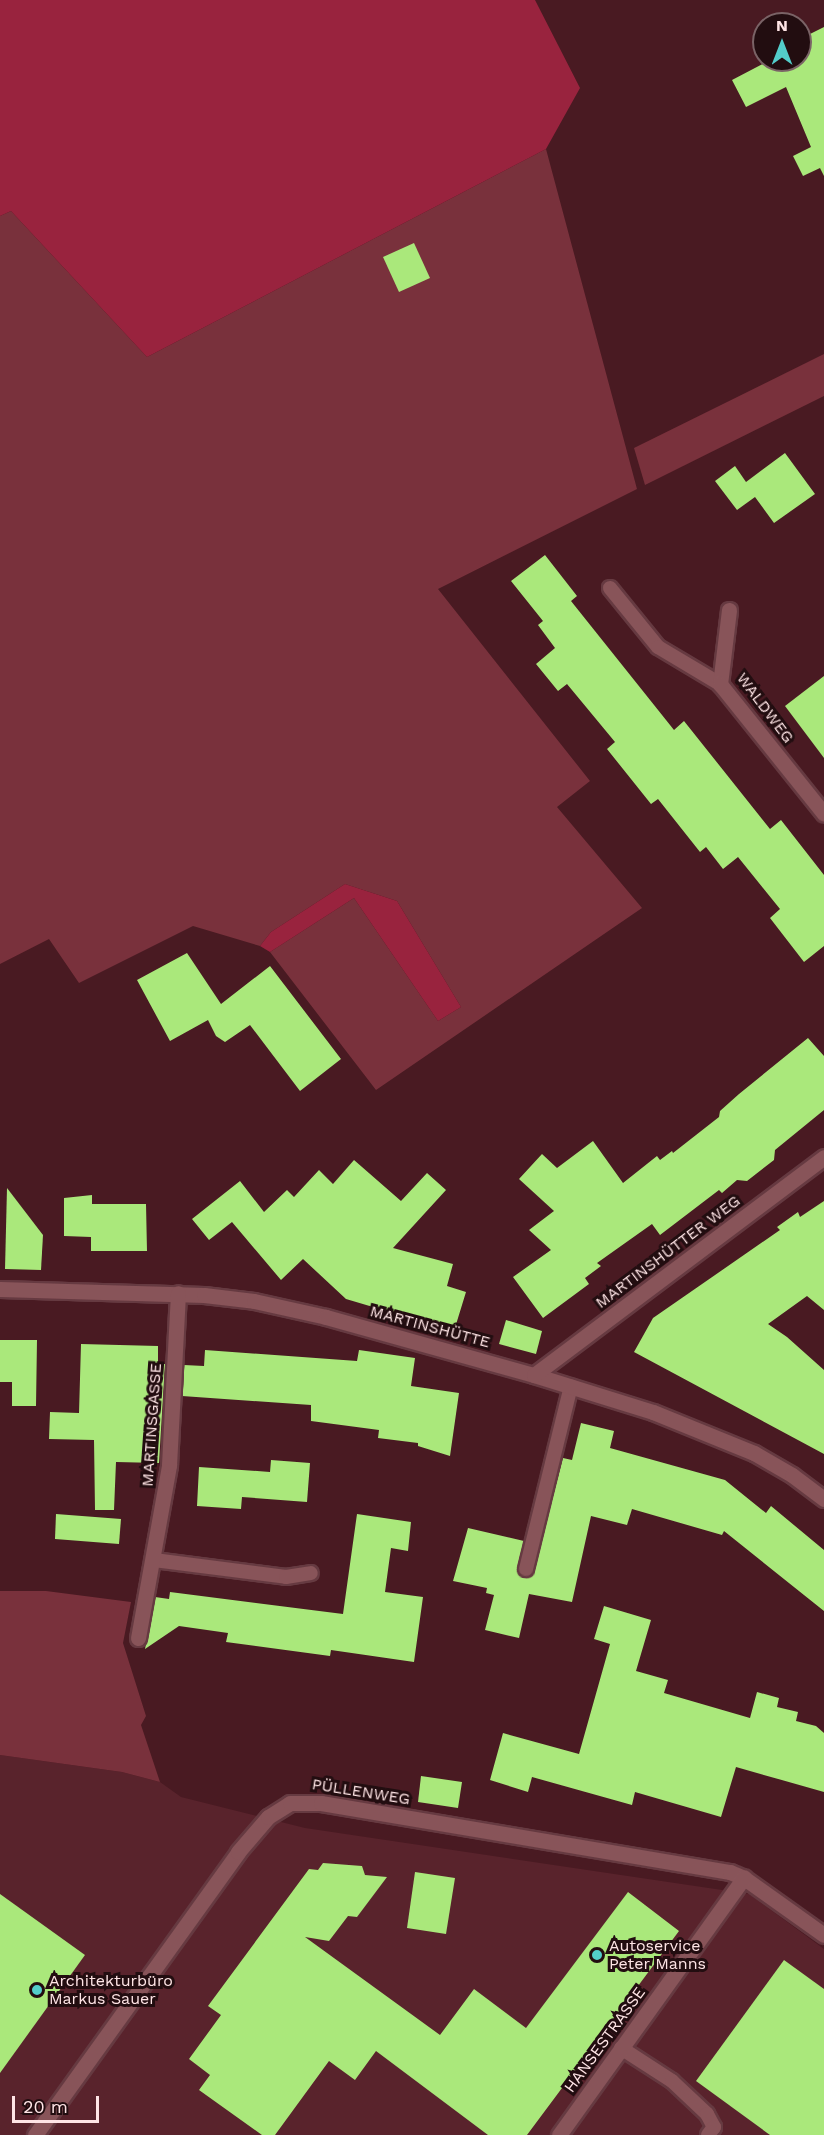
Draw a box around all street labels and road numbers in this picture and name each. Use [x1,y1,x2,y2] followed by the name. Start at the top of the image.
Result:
[732,669,798,747] street label: WALDWEG
[592,1191,744,1313] street label: MARTINSHÜTTER WEG
[368,1302,492,1352] street label: MARTINSHÜTTE
[138,1363,166,1487] street label: MARTINSGASSE
[311,1775,411,1809] street label: PÜLLENWEG
[560,1983,650,2097] street label: HANSESTRASSE

